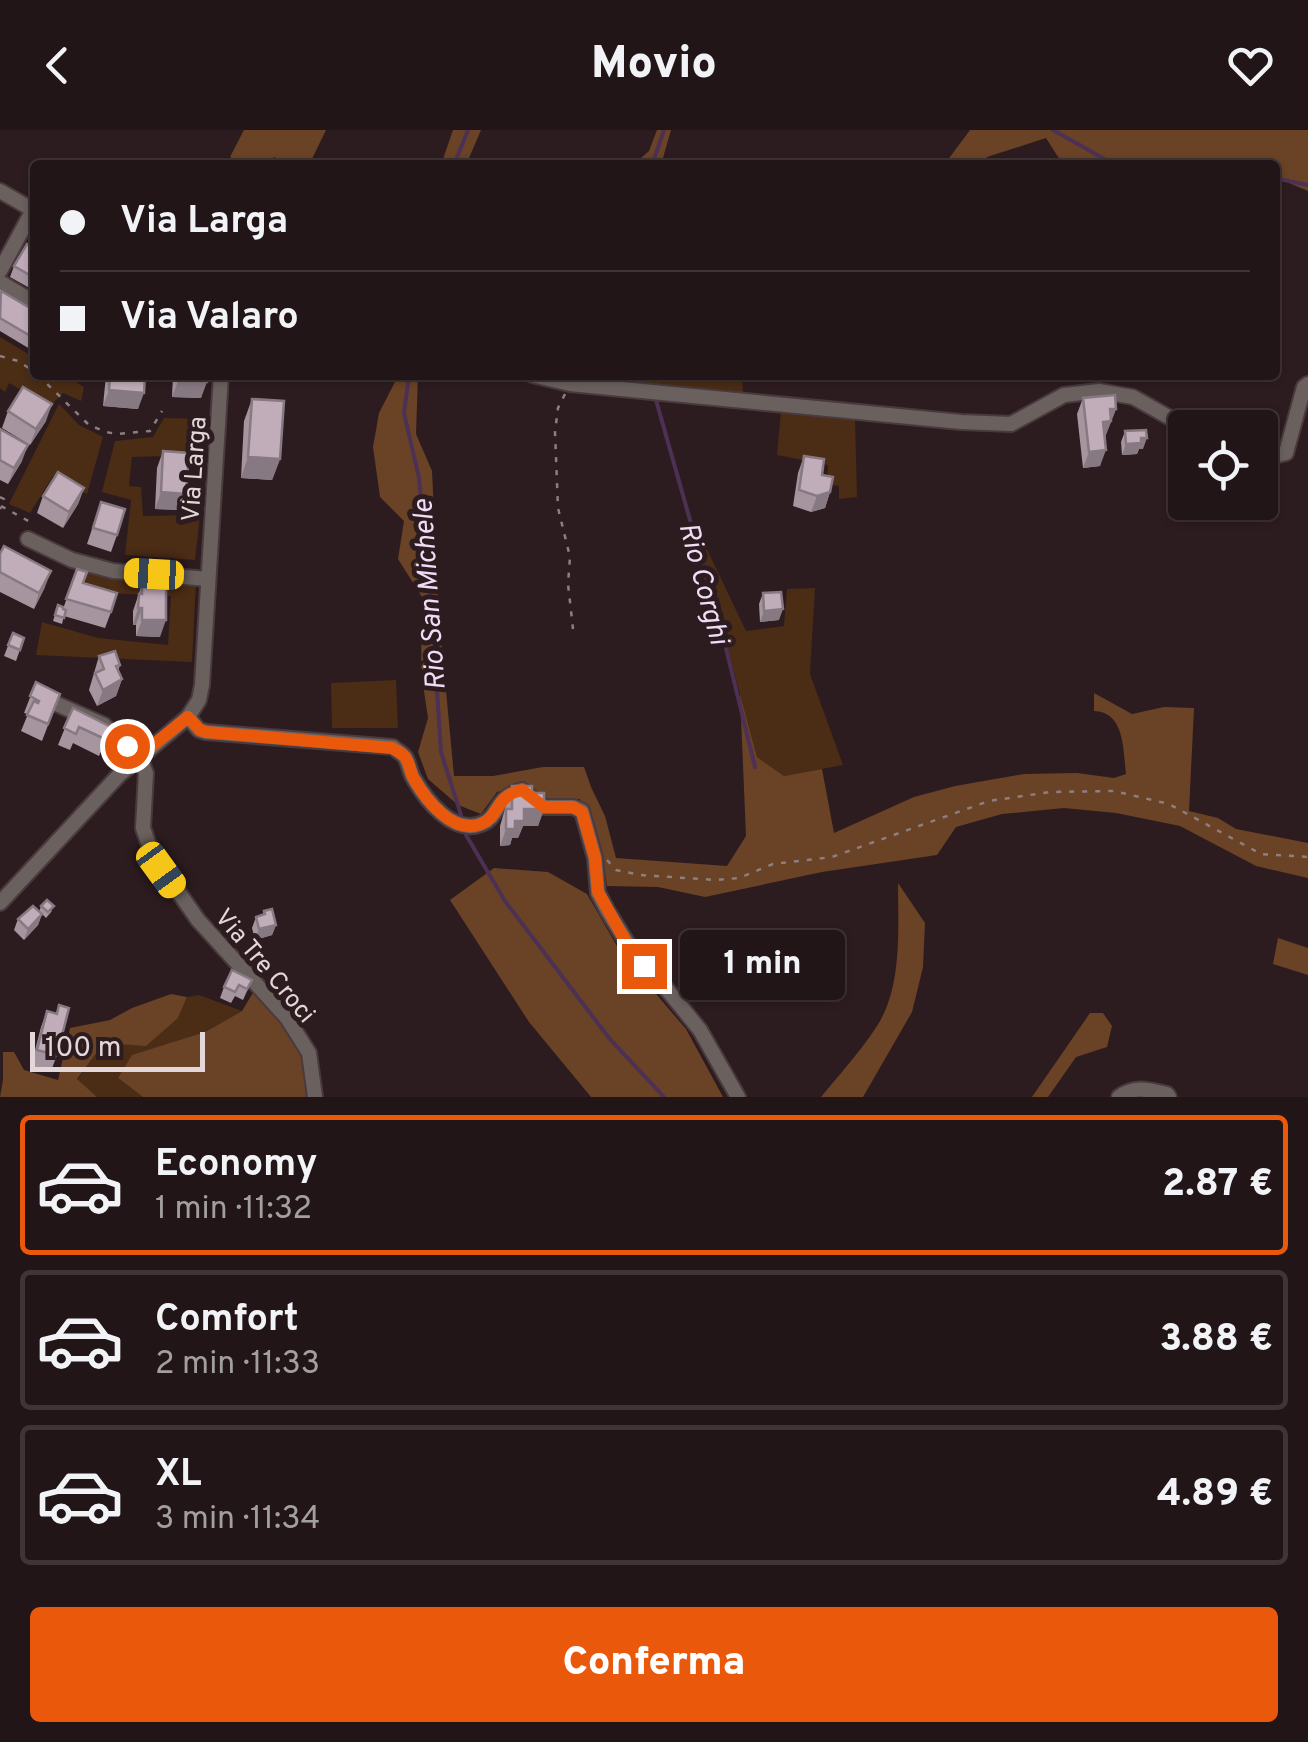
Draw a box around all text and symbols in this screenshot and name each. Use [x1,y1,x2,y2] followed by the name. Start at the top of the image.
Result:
[591,37,717,94] text: Movio
[30,38,85,93] icon: back
[1223,38,1278,93] icon: heart
[120,198,288,247] text: Via Larga
[120,294,299,343] text: Via Valaro
[1168,410,1278,520] map controls
[1168,410,1278,520] button: locate
[176,415,216,523] street label: Via Larga
[406,498,456,691] water label: Rio San Michele
[669,519,736,651] water label: Rio Corghi
[123,557,185,591] car
[105,724,150,769] route start
[131,837,191,903] car
[206,903,321,1031] street label: Via Tre Croci
[679,931,844,1001] callout: 1 min
[622,944,667,989] route end
[723,945,802,985] text: 1 min
[30,1027,205,1071] scale bar
[45,1031,121,1067] text: 100 m
[35,1140,125,1230] icon: car
[155,1141,317,1190] text: Economy
[1162,1161,1273,1210] text: 2.87 €
[155,1190,312,1230] text: 1 min · 11:32
[35,1295,125,1385] icon: car
[155,1296,299,1345] text: Comfort
[1160,1316,1273,1365] text: 3.88 €
[155,1345,320,1385] text: 2 min · 11:33
[35,1450,125,1540] icon: car
[155,1451,202,1500] text: XL
[1157,1471,1273,1520] text: 4.89 €
[155,1500,320,1540] text: 3 min · 11:34
[30,1607,1278,1722] button: Conferma

